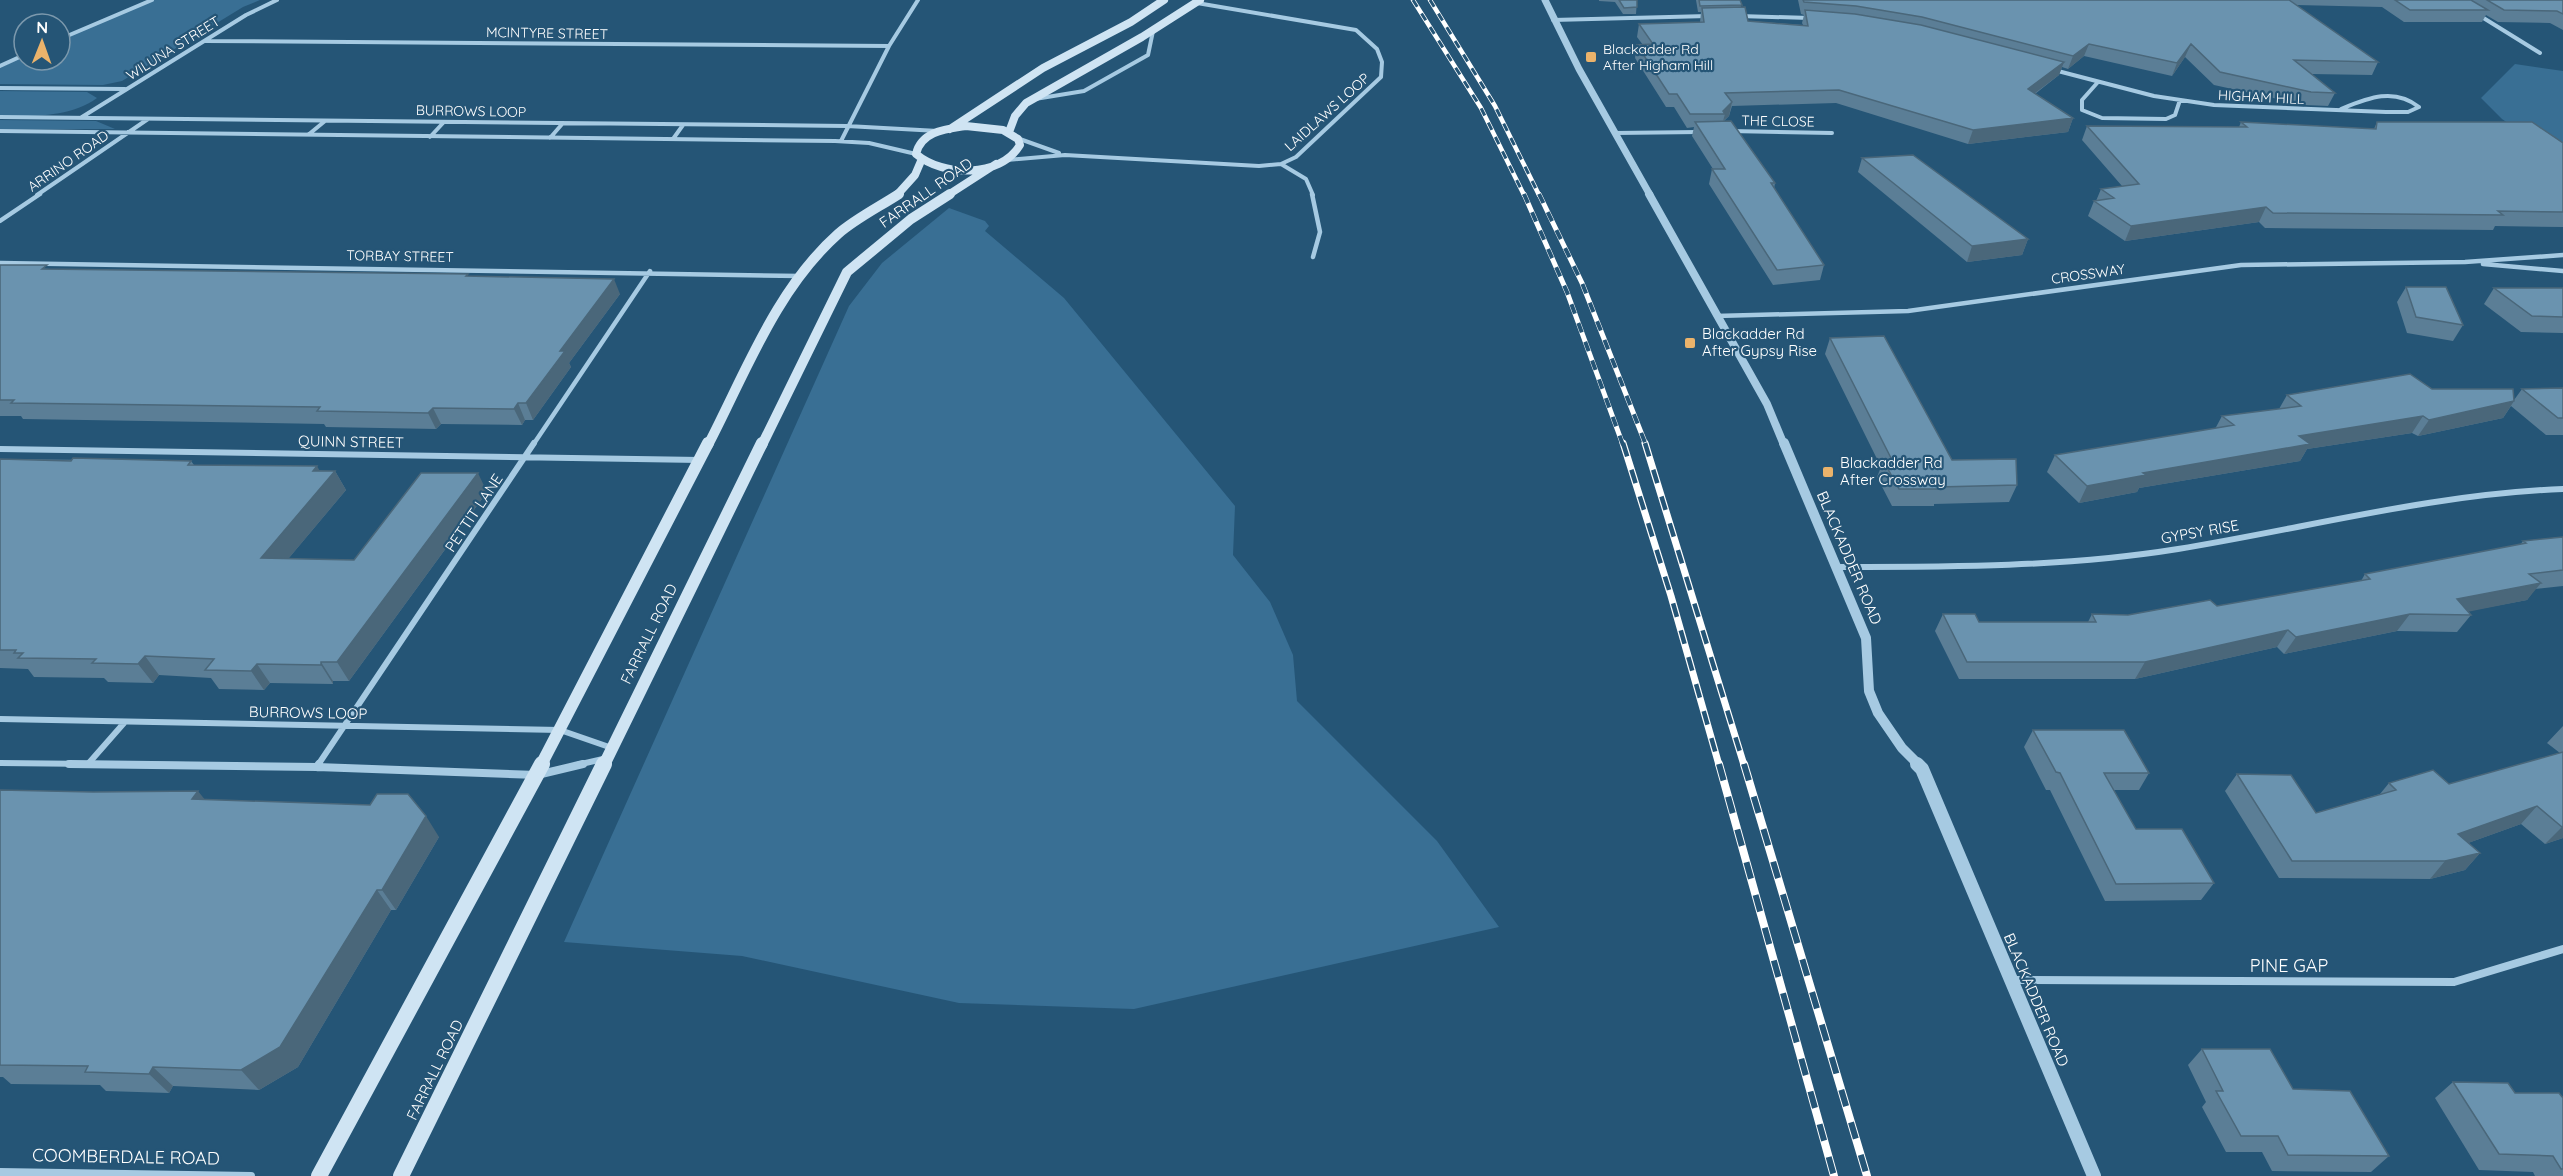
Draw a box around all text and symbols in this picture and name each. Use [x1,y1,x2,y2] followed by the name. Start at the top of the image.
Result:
[12,12,72,72] north arrow
[123,12,223,84] street label: WILUNA STREET
[36,17,48,37] text: N
[486,23,608,43] street label: MCINTYRE STREET
[1603,40,1713,74] place label: Blackadder Rd After Higham Hill
[1584,50,1598,64] marker: Blackadder Rd After Higham Hill
[1281,69,1373,155] street label: LAIDLAWS LOOP
[2217,86,2305,108] street label: HIGHAM HILL
[416,101,526,121] street label: BURROWS LOOP
[1741,111,1815,131] street label: THE CLOSE
[24,126,112,196] street label: ARRINO ROAD
[875,153,976,232] street label: FARRALL ROAD
[346,246,454,266] street label: TORBAY STREET
[2050,260,2126,288] street label: CROSSWAY
[1702,324,1817,360] place label: Blackadder Rd After Gypsy Rise
[1683,336,1697,350] marker: Blackadder Rd After Gypsy Rise
[298,431,404,452] street label: QUINN STREET
[1840,453,1946,489] place label: Blackadder Rd After Crossway
[1821,465,1835,479] marker: Blackadder Rd After Crossway
[441,470,507,555] street label: PETTIT LANE
[1813,488,1886,628] street label: BLACKADDER ROAD
[2159,515,2240,548] street label: GYPSY RISE
[616,580,681,687] street label: FARRALL ROAD
[249,702,367,723] street label: BURROWS LOOP
[2000,930,2073,1070] street label: BLACKADDER ROAD
[2250,954,2328,977] street label: PINE GAP
[402,1016,467,1123] street label: FARRALL ROAD
[32,1143,220,1170] street label: COOMBERDALE ROAD

